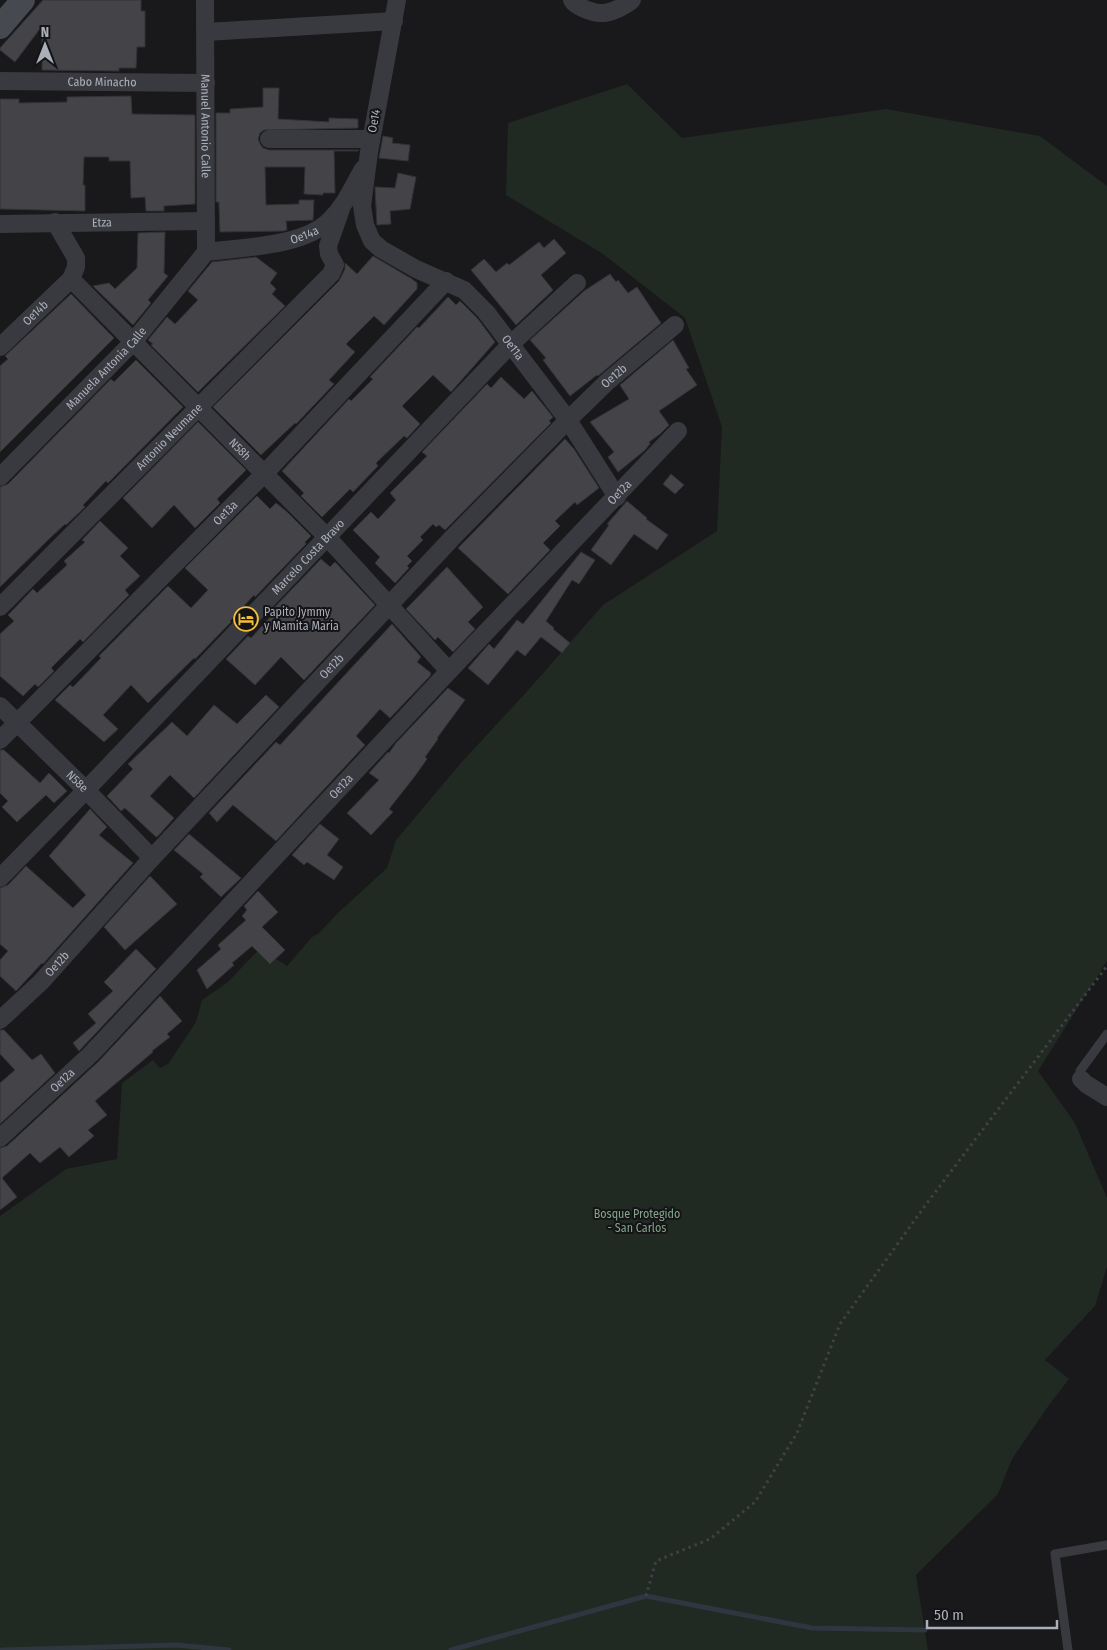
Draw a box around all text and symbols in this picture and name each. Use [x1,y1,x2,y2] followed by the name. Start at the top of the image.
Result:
[20,20,70,70] north arrow
[41,24,49,41] text: N
[198,74,213,178] street label: Manuel Antonio Calle
[67,75,137,89] street label: Cabo Minacho
[365,108,383,134] street label: Oe14
[92,215,112,230] street label: Etza
[289,223,321,247] street label: Oe14a
[20,298,51,328] street label: Oe14b
[63,324,149,413] street label: Manuela Antonia Calle
[499,332,527,363] street label: Oe11a
[598,361,630,391] street label: Oe12b
[133,401,205,473] street label: Antonio Neumane
[226,436,254,463] street label: N58h
[604,477,634,508] street label: Oe12a
[210,498,241,528] street label: Oe13a
[269,516,347,598] street label: Marcelo Costa Bravo
[264,605,339,633] place label: Papito Jymmy y Mamita Maria
[233,606,259,632] hotel icon: Papito Jymmy y Mamita Maria
[317,651,347,682] street label: Oe12b
[64,768,91,795] street label: N58e
[326,771,356,802] street label: Oe12a
[42,948,72,980] street label: Oe12b
[47,1065,78,1095] street label: Oe12a
[594,1207,680,1235] park label: Bosque Protegido - San Carlos
[927,1598,1057,1630] scale bar
[934,1606,964,1624] text: 50 m

